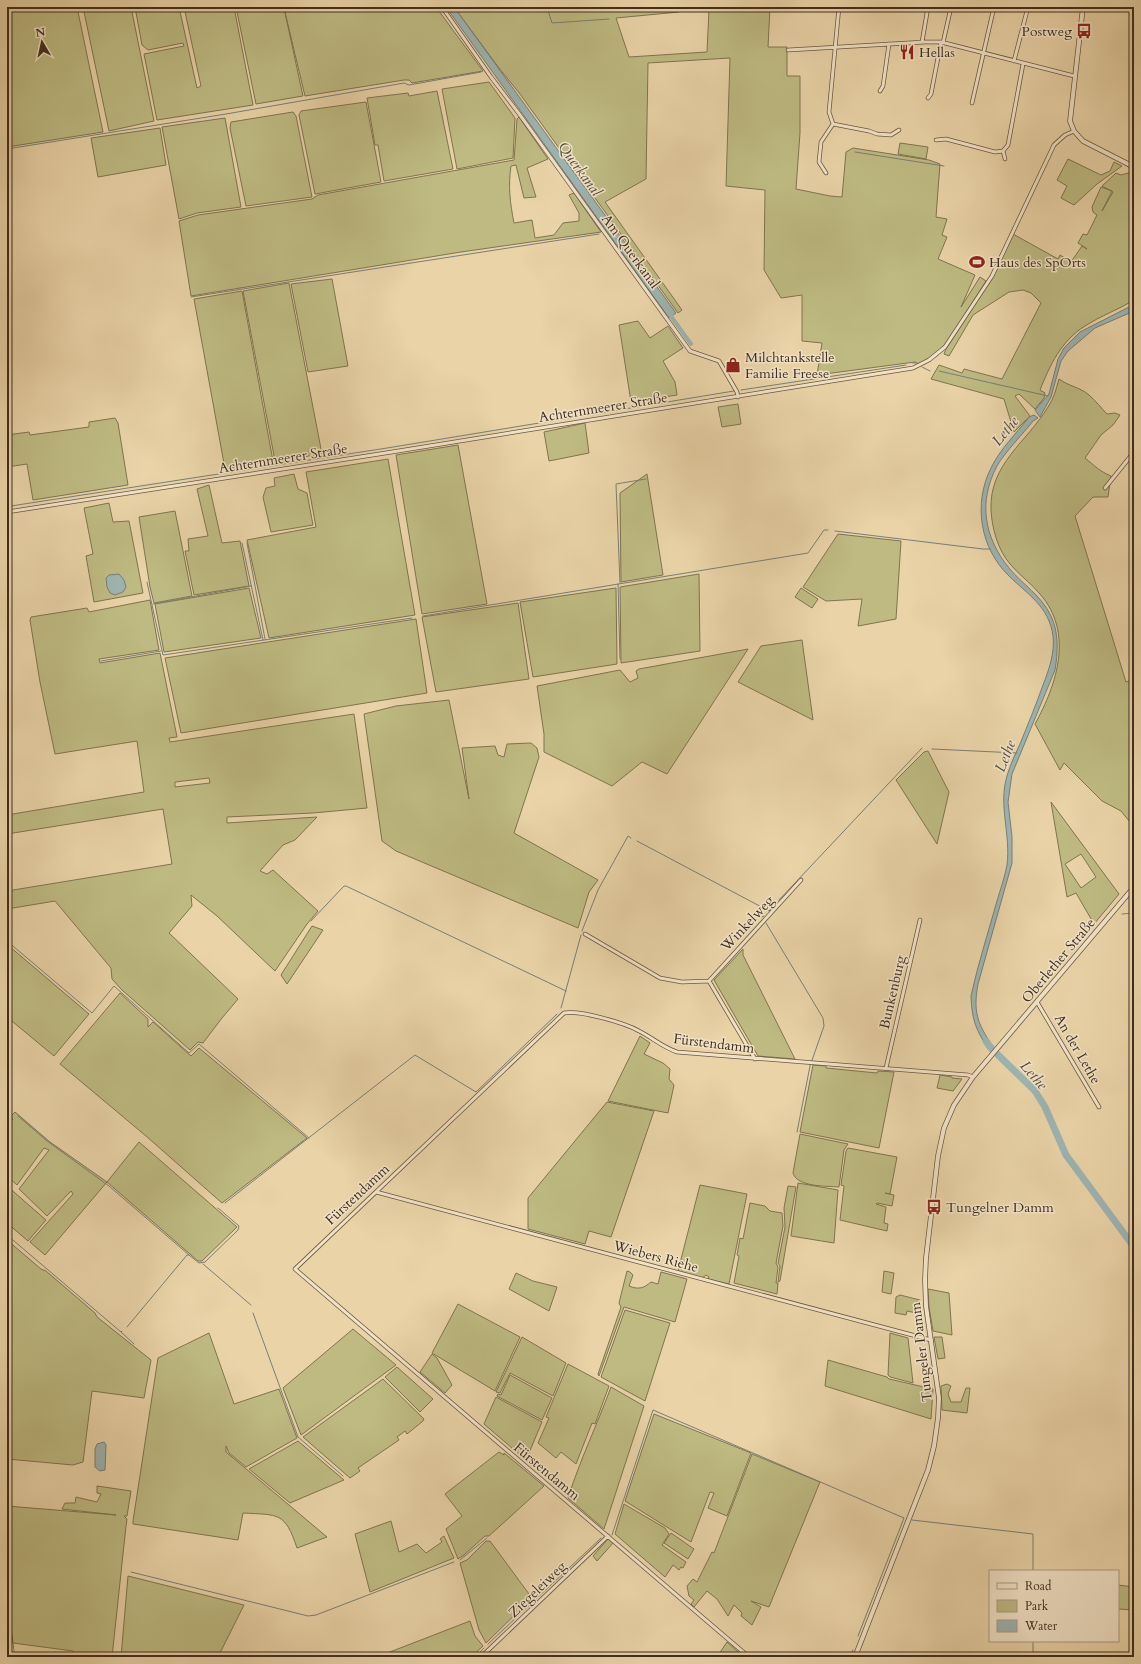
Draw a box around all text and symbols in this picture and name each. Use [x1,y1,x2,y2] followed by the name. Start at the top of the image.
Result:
[22,22,62,62] north arrow
[1022,22,1072,41] place label: Postweg
[1075,22,1093,40] bus stop icon: Postweg
[35,24,47,41] text: N
[898,43,916,61] restaurant icon: Hellas
[919,43,955,62] place label: Hellas
[554,138,607,201] water label: Querkanal
[597,210,664,293] street label: Am Querkanal
[968,253,986,271] sports icon: Haus des SpOrts
[989,253,1086,272] place label: Haus des SpOrts
[745,348,835,383] place label: Milchtankstelle Familie Freese
[724,356,742,374] shop icon: Milchtankstelle Familie Freese
[537,388,669,427] street label: Achternmeerer Straße
[987,412,1023,450] water label: Lethe
[217,439,349,478] street label: Achternmeerer Straße
[990,737,1020,775] water label: Lethe
[716,891,778,956] street label: Winkelweg
[1017,914,1100,1007] street label: Oberlether Straße
[875,953,910,1031] street label: Bunkenburg
[1050,1011,1105,1088] street label: An der Lethe
[672,1029,756,1058] street label: Fürstendamm
[1016,1056,1052,1094] water label: Lethe
[321,1160,394,1229] street label: Fürstendamm
[925,1198,943,1216] bus stop icon: Tungelner Damm
[946,1198,1054,1217] place label: Tungelner Damm
[610,1236,700,1277] street label: Wiebers Riehe
[906,1301,937,1403] street label: Tungeler Damm
[509,1438,584,1505] street label: Fürstendamm
[504,1557,571,1622] street label: Ziegeleiweg
[989,1570,1119,1642] legend
[1025,1578,1052,1594] text: Road
[1025,1598,1049,1614] text: Park
[1024,1618,1058,1634] text: Water

